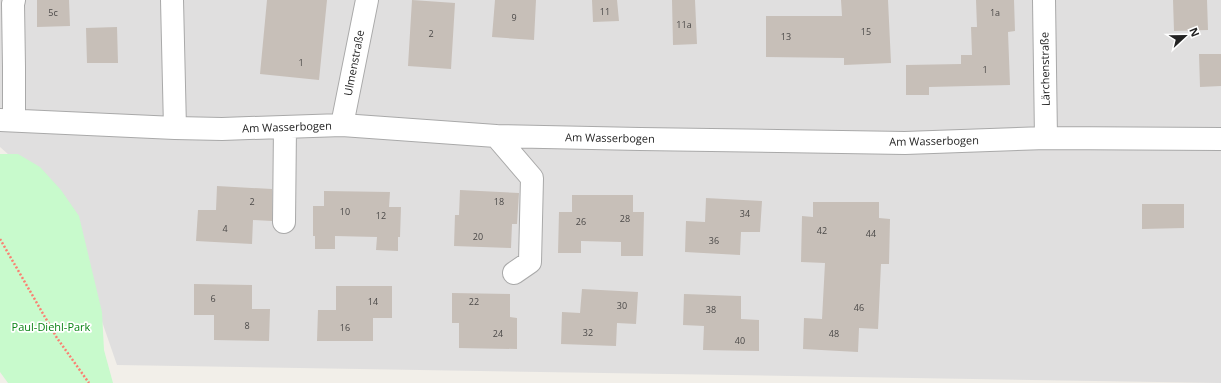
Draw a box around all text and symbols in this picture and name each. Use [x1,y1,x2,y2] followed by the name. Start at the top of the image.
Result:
[600,5,610,18] house number: 11
[48,6,58,19] house number: 5c
[990,6,1000,19] house number: 1a
[511,11,517,24] house number: 9
[1165,16,1205,56] north arrow
[676,18,692,31] house number: 11a
[861,25,871,38] house number: 15
[1186,25,1203,39] text: N
[428,27,434,40] house number: 2
[340,29,367,97] street label: Ulmenstraße
[781,30,791,43] house number: 13
[1036,32,1053,106] street label: Lärchenstraße
[298,56,304,69] house number: 1
[982,63,988,76] house number: 1
[242,117,332,136] street label: Am Wasserbogen
[565,129,655,146] street label: Am Wasserbogen
[889,132,979,149] street label: Am Wasserbogen
[249,195,255,208] house number: 2
[494,195,504,208] house number: 18
[340,205,350,218] house number: 10
[740,207,750,220] house number: 34
[376,209,386,222] house number: 12
[620,212,630,225] house number: 28
[576,215,586,228] house number: 26
[222,222,228,235] house number: 4
[817,224,827,237] house number: 42
[866,227,876,240] house number: 44
[473,230,483,243] house number: 20
[709,234,719,247] house number: 36
[210,292,216,305] house number: 6
[368,295,378,308] house number: 14
[469,295,479,308] house number: 22
[617,299,627,312] house number: 30
[854,301,864,314] house number: 46
[706,303,716,316] house number: 38
[12,319,91,334] park label: Paul-Diehl-Park
[244,319,250,332] house number: 8
[340,321,350,334] house number: 16
[583,326,593,339] house number: 32
[493,327,503,340] house number: 24
[829,327,839,340] house number: 48
[735,334,745,347] house number: 40

